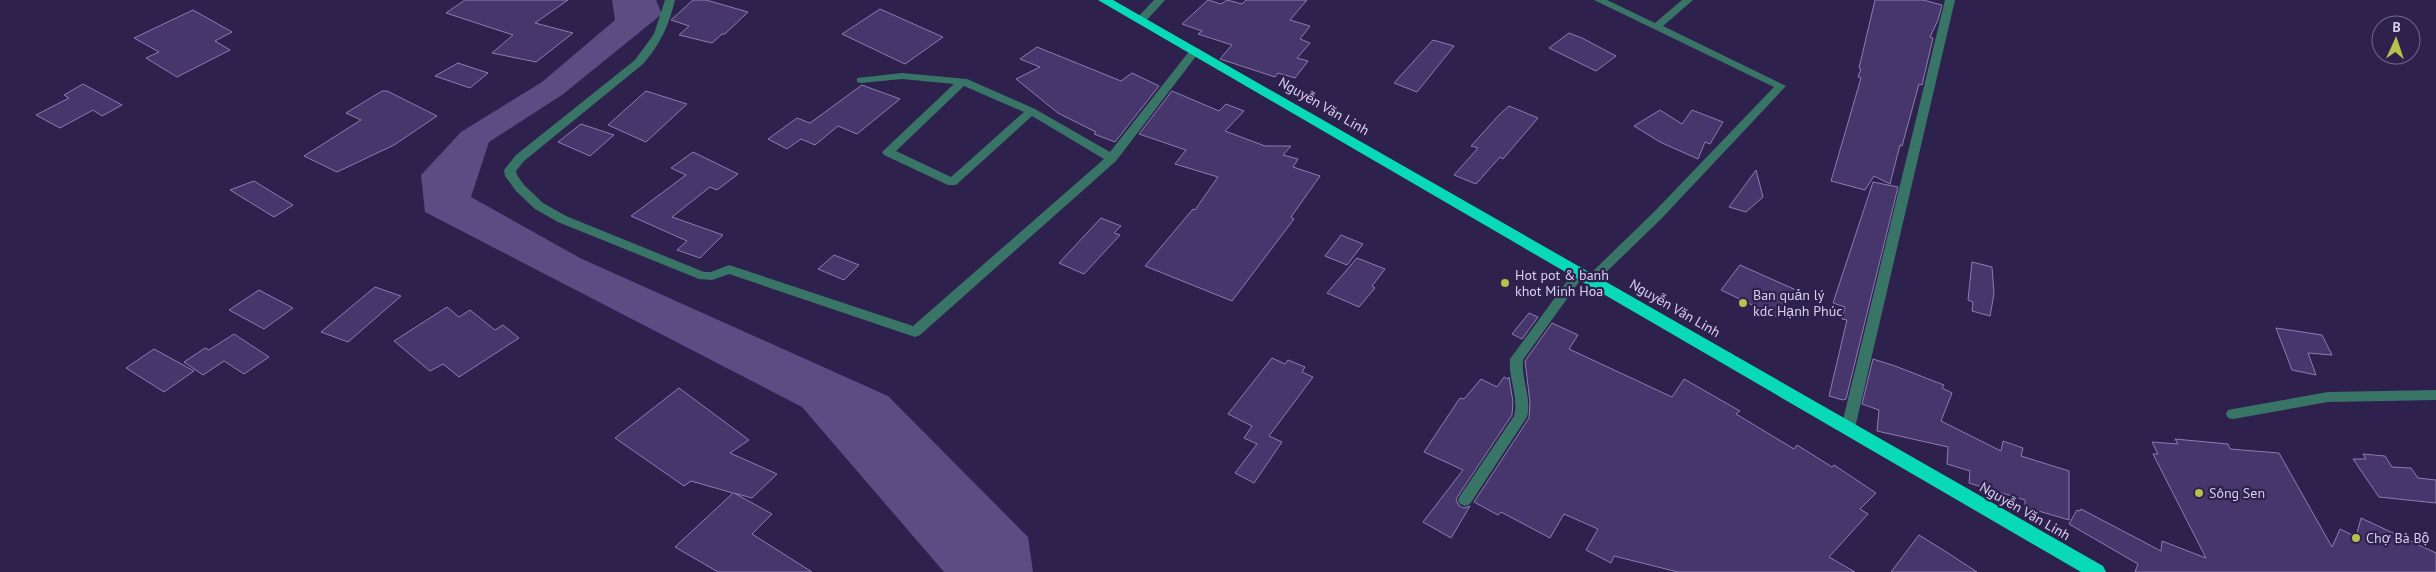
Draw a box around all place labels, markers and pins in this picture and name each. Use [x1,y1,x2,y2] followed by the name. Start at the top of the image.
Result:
[1515,266,1609,300] place label: Hot pot & banh khot Minh Hoa
[1499,277,1511,289] marker: Hot pot & banh khot Minh Hoa
[1753,286,1843,320] place label: Ban quản lý kdc Hạnh Phúc
[1737,297,1749,309] marker: Ban quản lý kdc Hạnh Phúc
[2209,484,2265,502] place label: Sông Sen
[2193,487,2205,499] marker: Sông Sen
[2366,529,2430,547] place label: Chợ Bà Bộ
[2350,532,2362,544] marker: Chợ Bà Bộ

